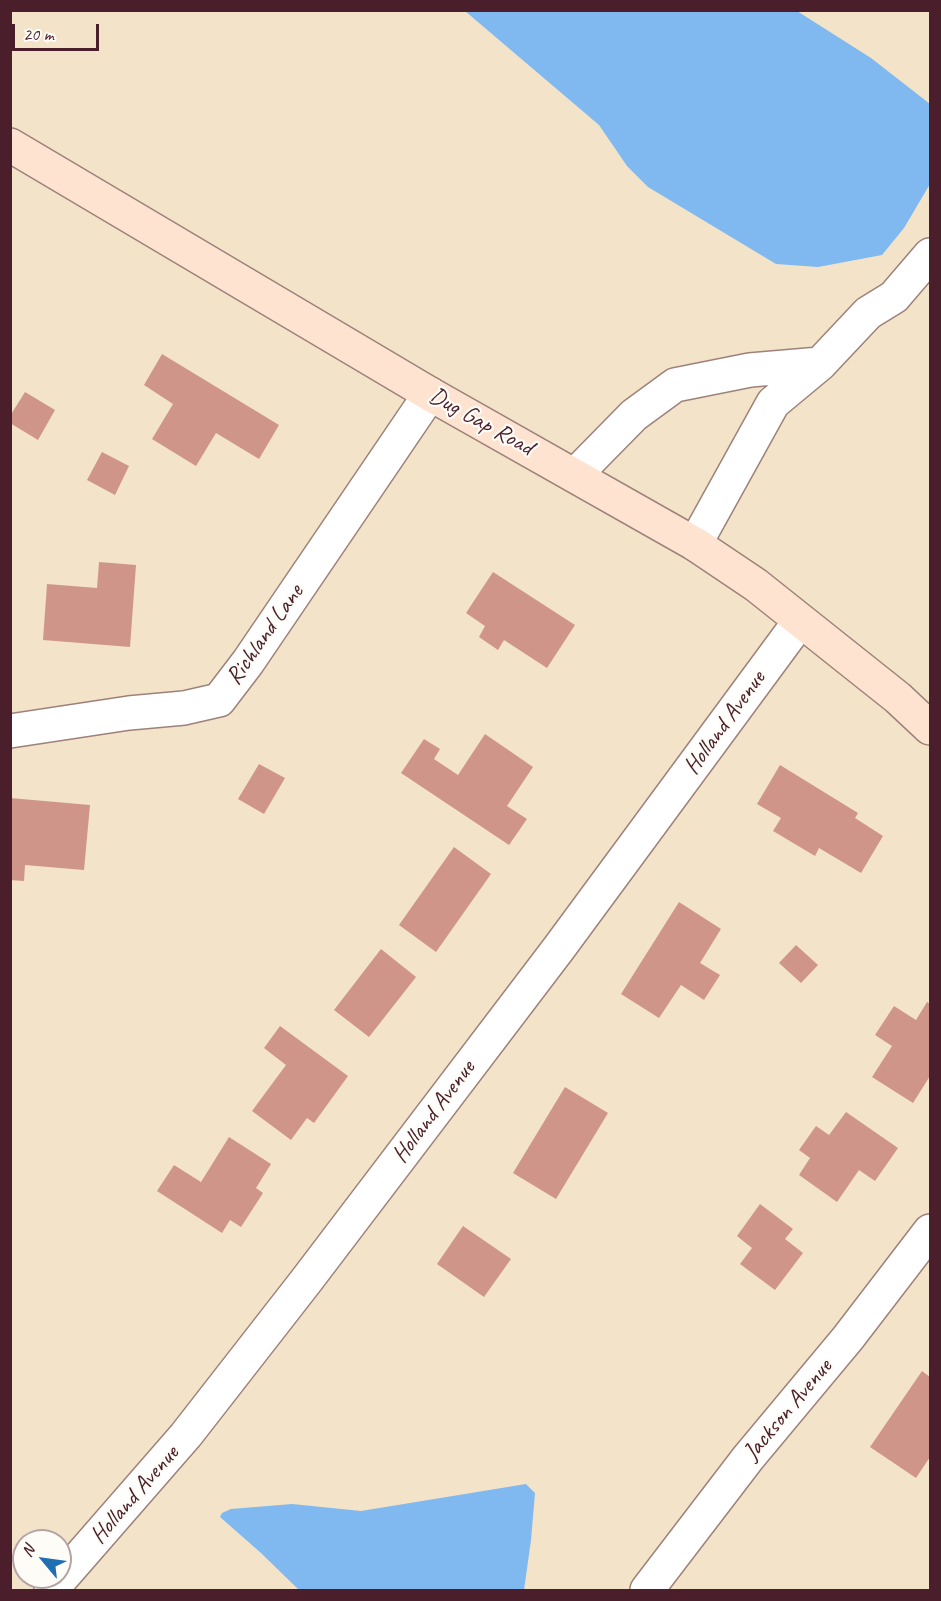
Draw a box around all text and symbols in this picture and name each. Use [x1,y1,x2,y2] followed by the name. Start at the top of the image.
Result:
[15,12,102,50] scale bar
[23,23,54,45] text: 20 m
[424,382,538,462] street label: Dug Gap Road
[220,579,310,691] street label: Richland Lane
[678,666,772,780] street label: Holland Avenue
[386,1055,482,1169] street label: Holland Avenue
[737,1354,839,1466] street label: Jackson Avenue
[84,1440,186,1550] street label: Holland Avenue
[12,1529,72,1589] north arrow
[17,1542,39,1560] text: N

